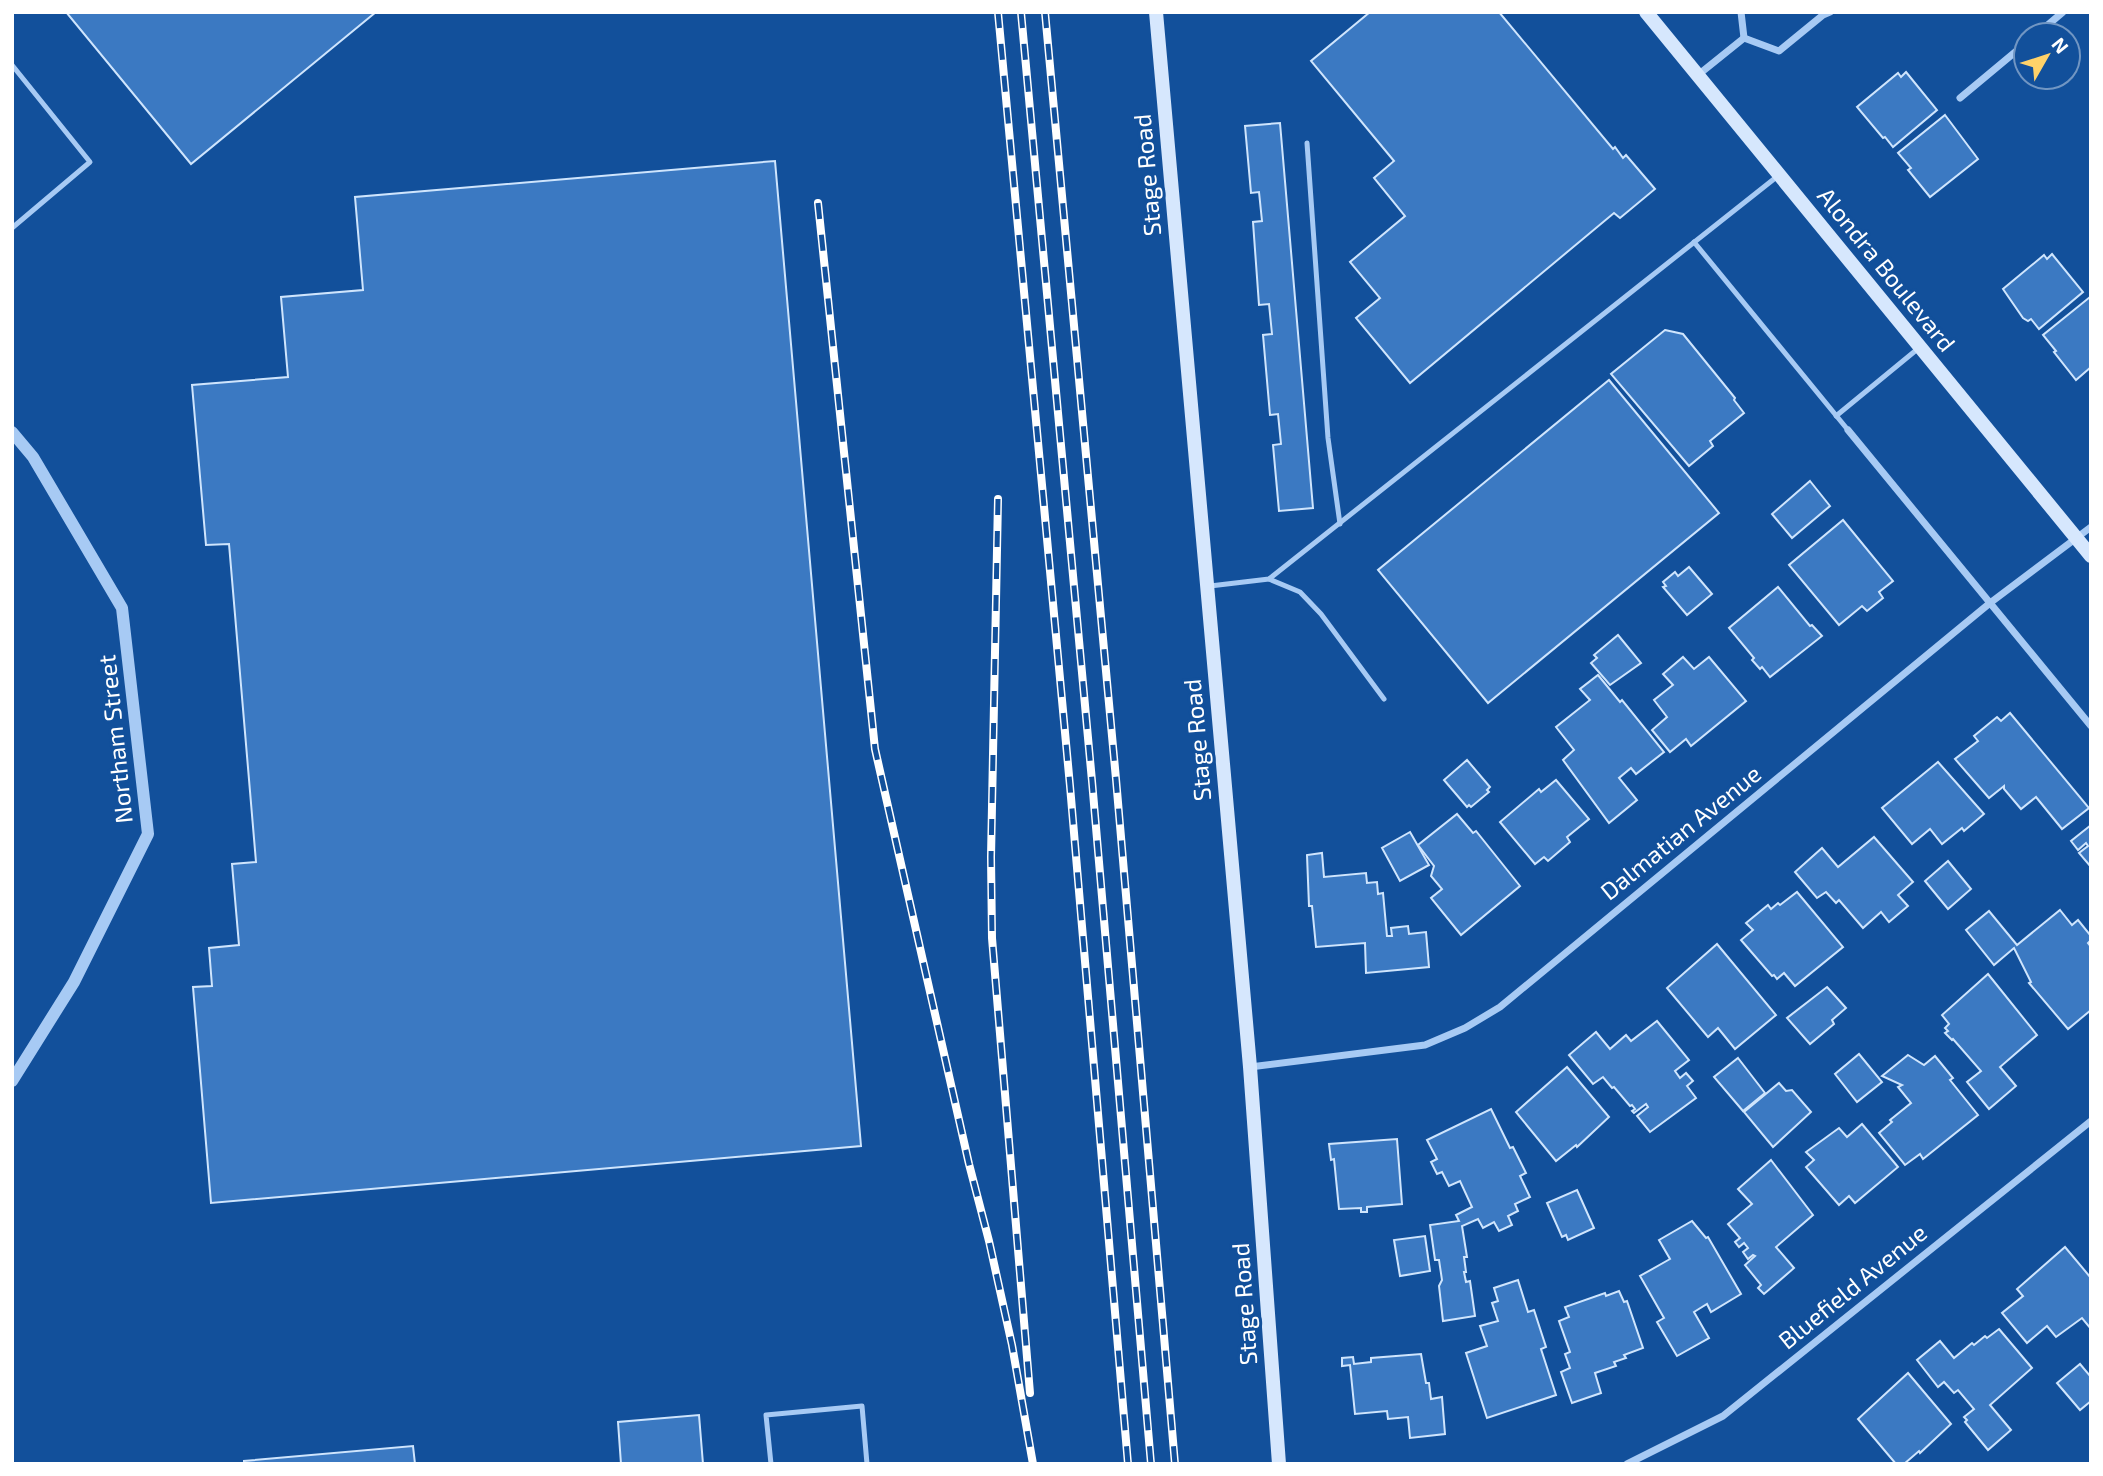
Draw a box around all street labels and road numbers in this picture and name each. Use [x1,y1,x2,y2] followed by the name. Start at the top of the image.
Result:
[1127,113,1166,237] street label: Stage Road
[1812,181,1962,357] street label: Alondra Boulevard
[91,653,138,825] street label: Northam Street
[1177,678,1216,802] street label: Stage Road
[1594,758,1766,905] street label: Dalmatian Avenue
[1772,1217,1932,1354] street label: Bluefield Avenue
[1225,1242,1262,1366] street label: Stage Road

